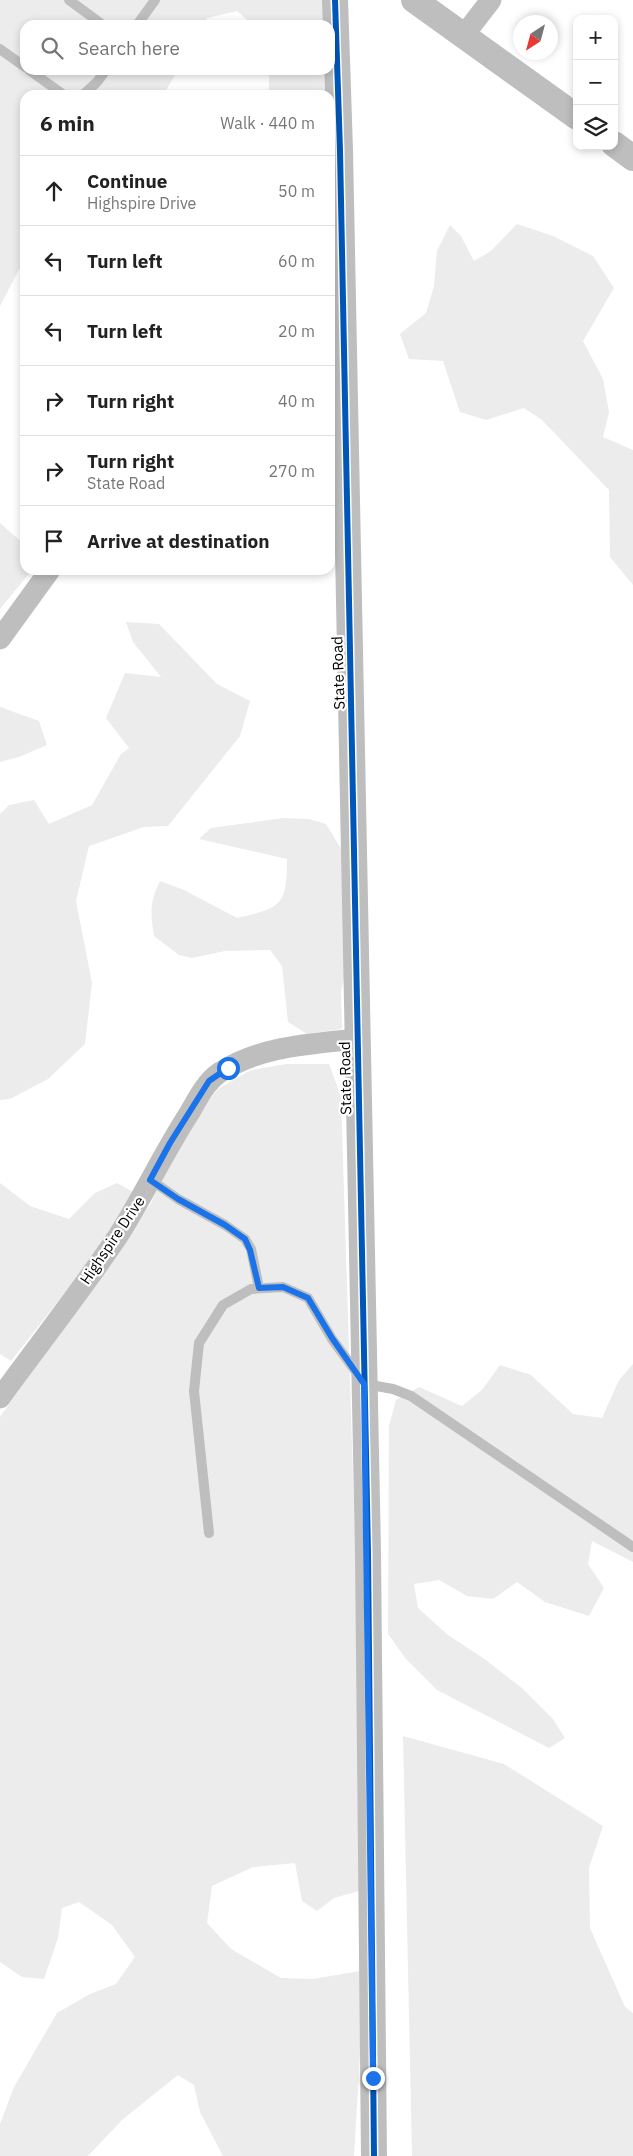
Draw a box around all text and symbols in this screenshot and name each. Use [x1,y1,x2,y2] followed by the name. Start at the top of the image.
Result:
[513,15,558,60] north arrow
[573,15,618,150] map controls
[573,15,618,60] button: +
[20,20,335,75] search box
[38,34,66,62] icon: search
[78,36,180,60] text: Search here
[573,60,618,105] button: −
[573,105,618,150] button: layers
[40,109,95,137] text: 6 min
[220,113,315,133] text: Walk · 440 m
[87,169,167,193] text: Continue
[40,177,68,205] icon: ahead
[278,181,315,201] text: 50 m
[87,193,196,213] text: Highspire Drive
[40,247,68,275] icon: left
[87,249,163,273] text: Turn left
[278,251,315,271] text: 60 m
[40,317,68,345] icon: left
[87,319,163,343] text: Turn left
[278,321,315,341] text: 20 m
[40,387,68,415] icon: right
[87,389,174,413] text: Turn right
[278,391,315,411] text: 40 m
[87,449,174,473] text: Turn right
[40,457,68,485] icon: right
[268,461,315,481] text: 270 m
[87,473,165,493] text: State Road
[40,527,68,555] icon: arrive
[87,529,270,553] text: Arrive at destination
[327,636,349,710] street label: State Road
[335,1041,355,1115] street label: State Road
[217,1057,240,1080] route start
[75,1192,149,1288] street label: Highspire Drive
[362,2067,385,2090] route end

